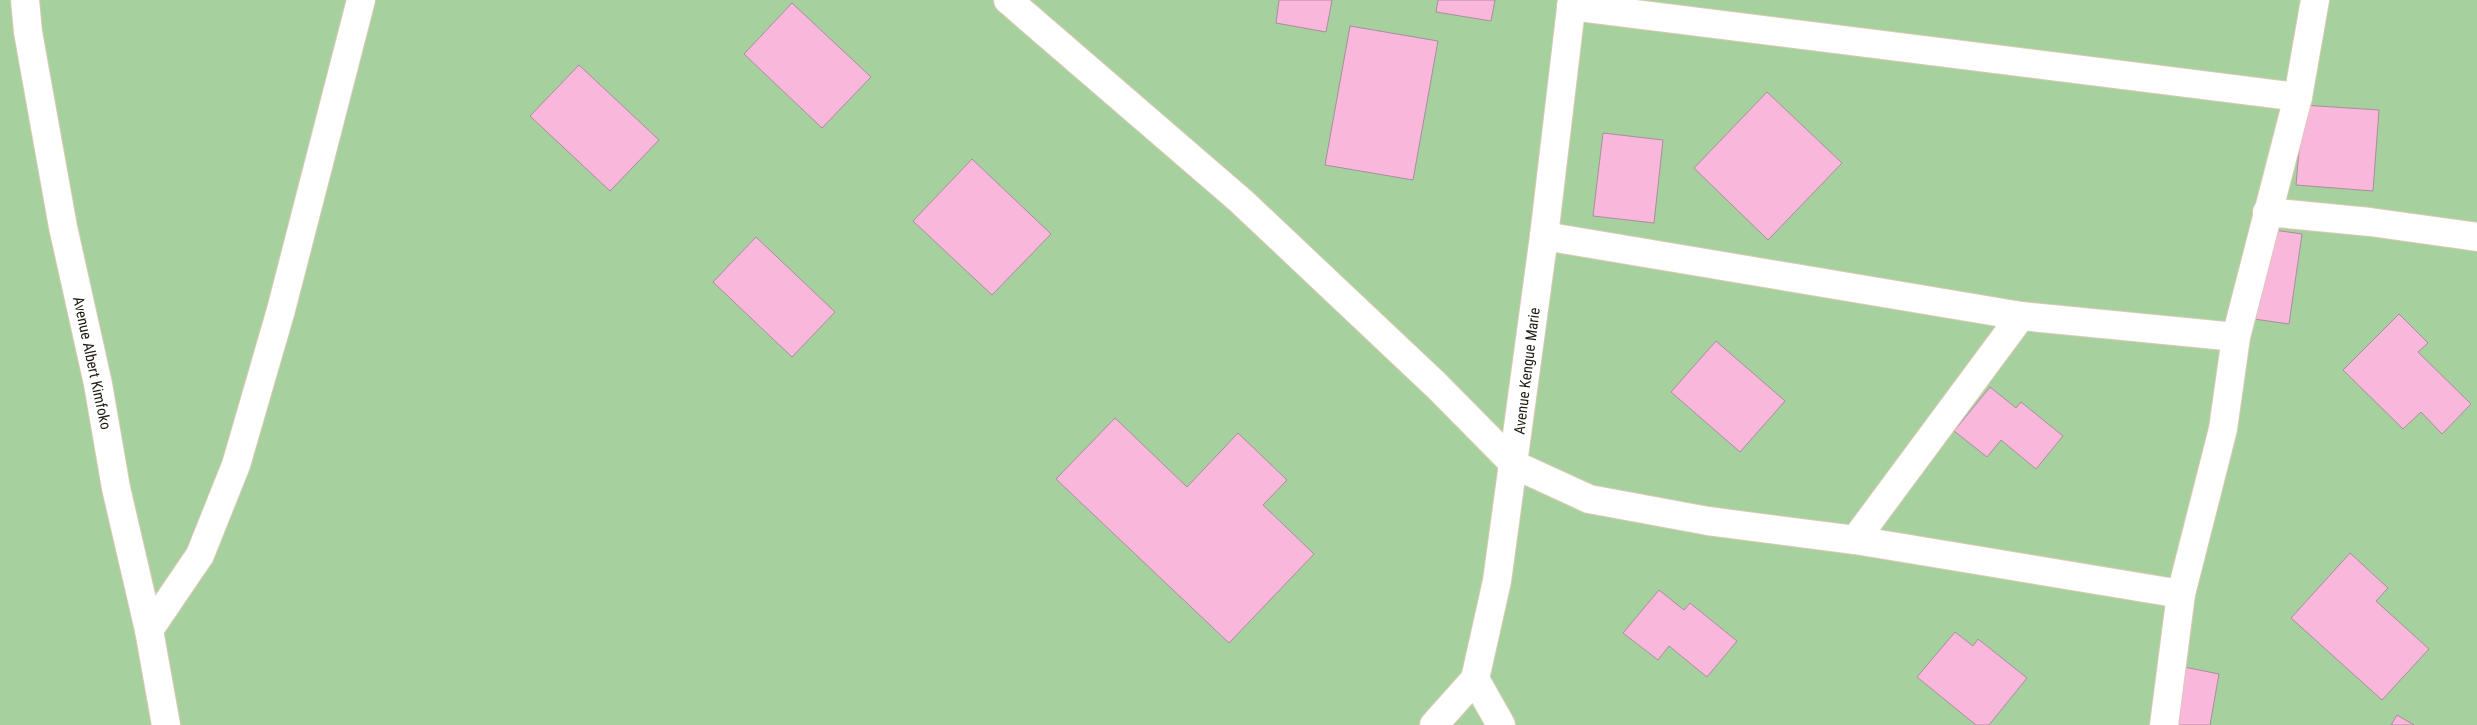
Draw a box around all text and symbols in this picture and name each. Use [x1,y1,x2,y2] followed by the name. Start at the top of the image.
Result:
[69,295,115,431] street label: Avenue Albert Kimfoko
[1510,307,1544,435] street label: Avenue Kengue Marie

